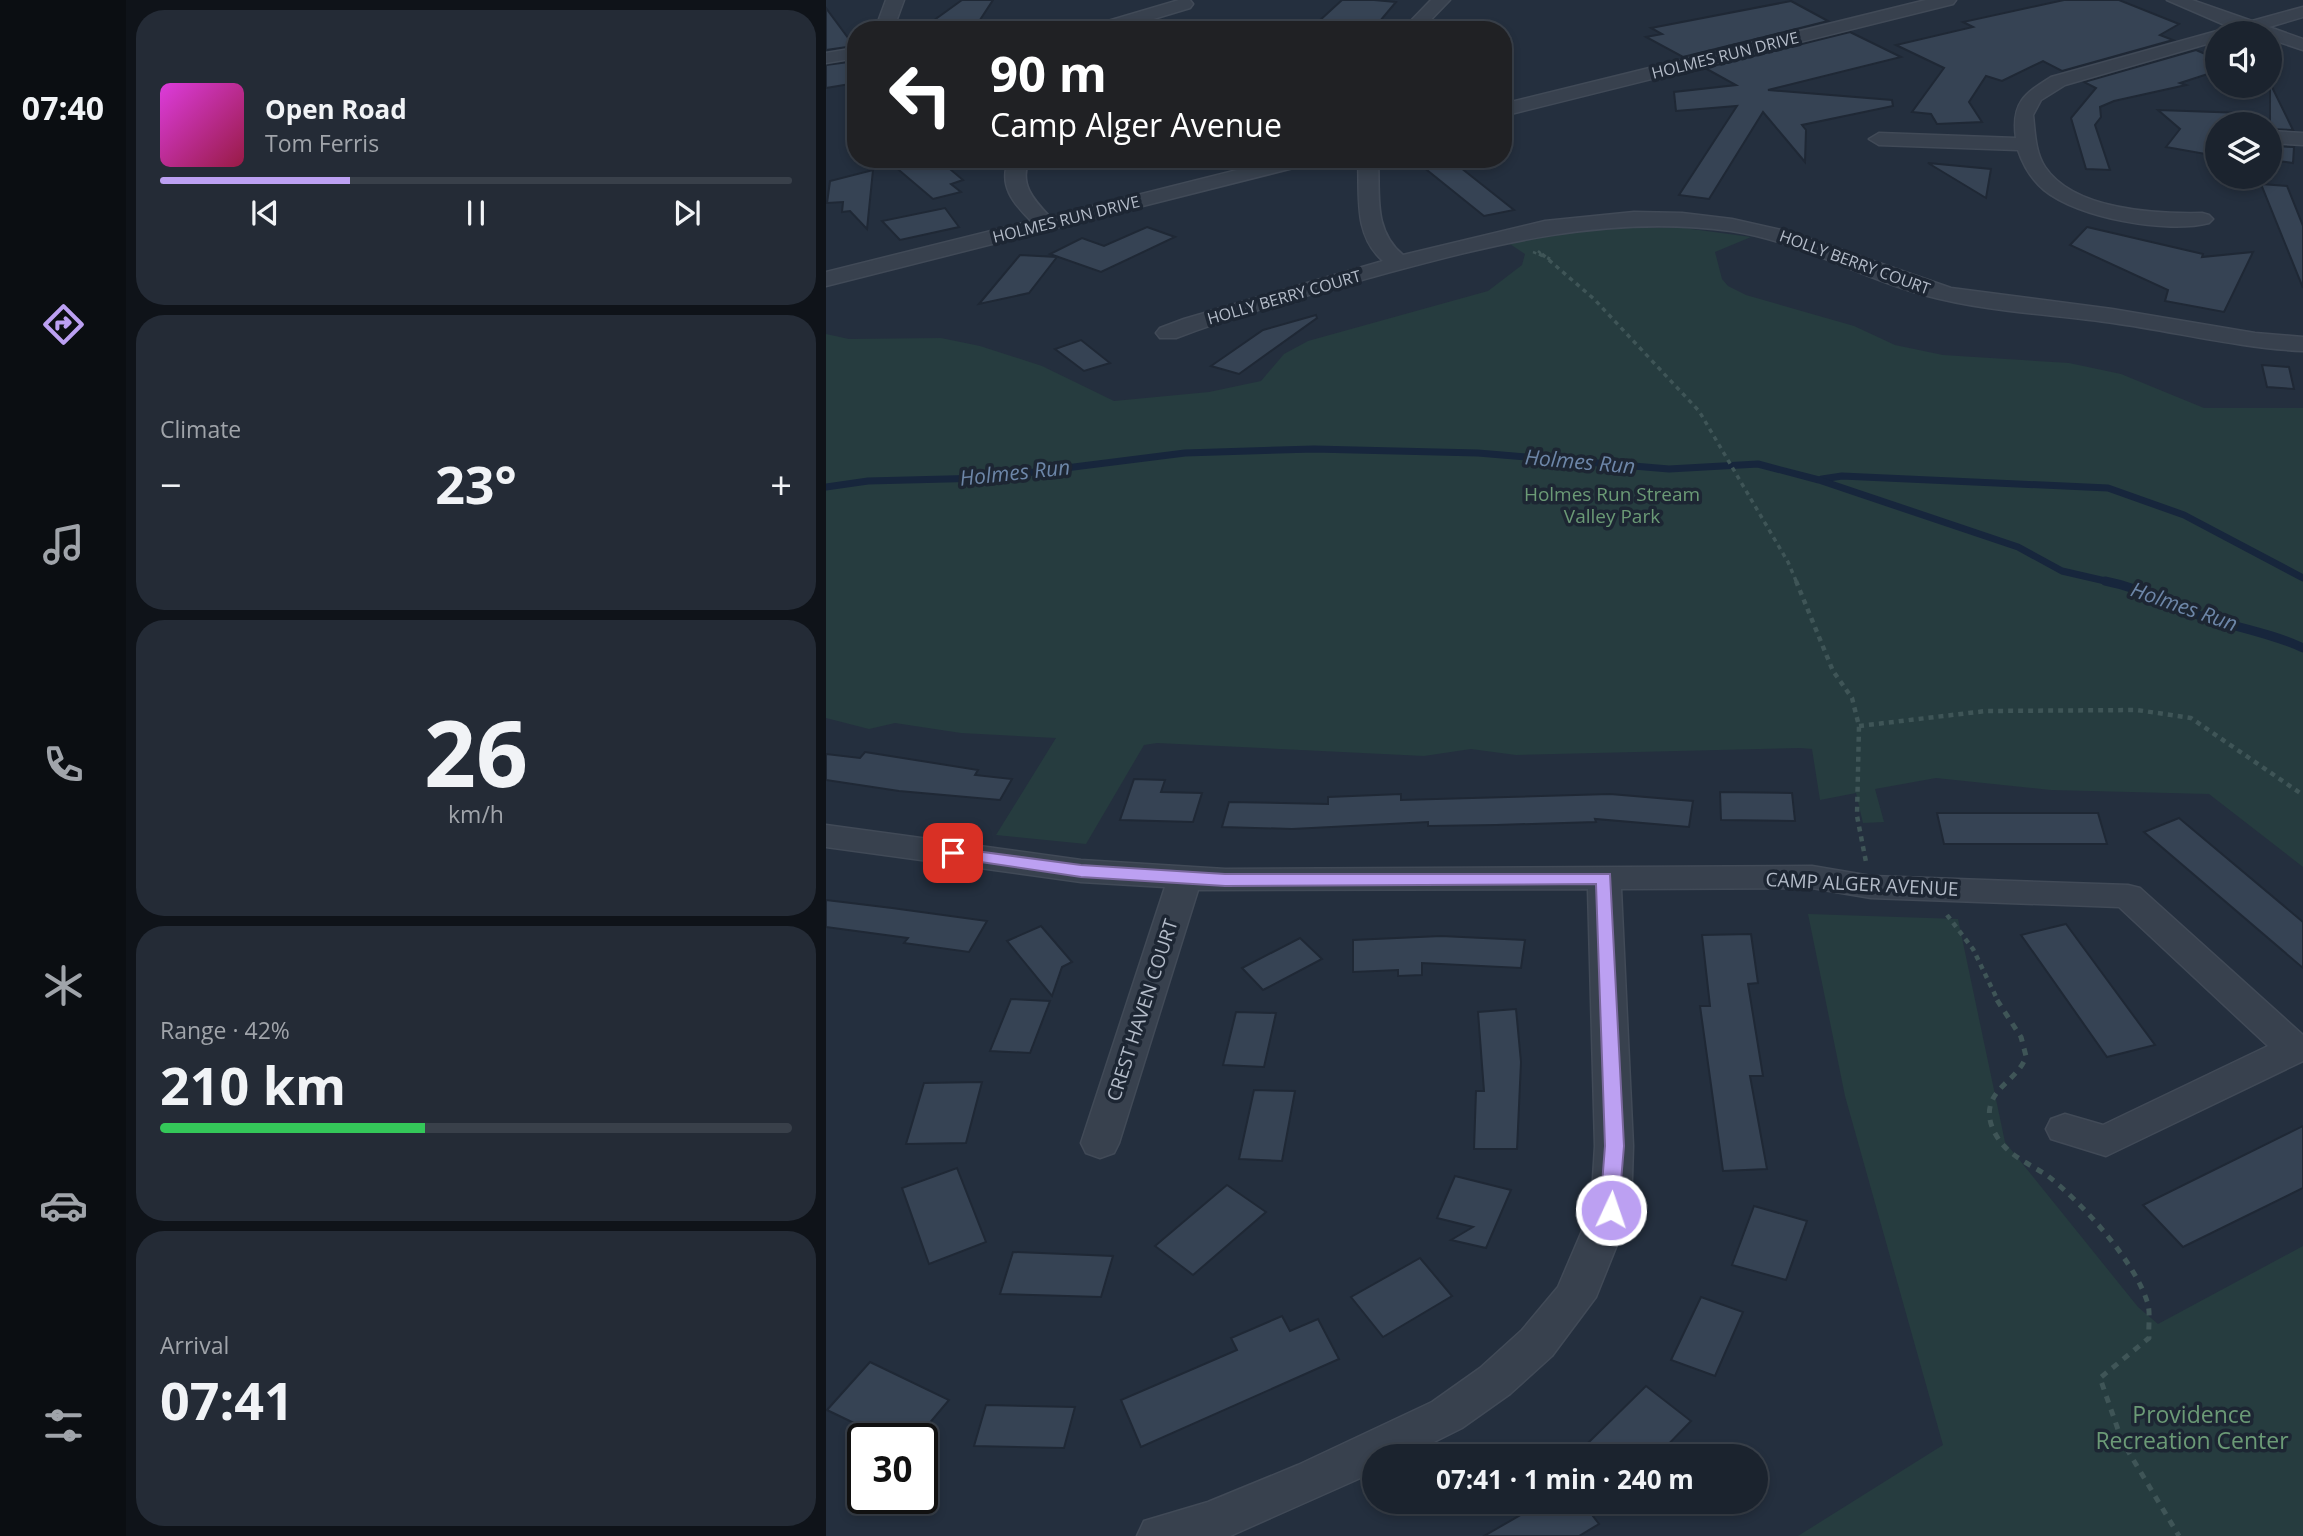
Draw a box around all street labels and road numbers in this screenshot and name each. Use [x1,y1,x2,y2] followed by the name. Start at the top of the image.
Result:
[1649,26,1801,84] street label: HOLMES RUN DRIVE
[990,190,1142,248] street label: HOLMES RUN DRIVE
[1777,224,1934,300] street label: HOLLY BERRY COURT
[1205,264,1364,329] street label: HOLLY BERRY COURT
[1765,866,1959,902] street label: CAMP ALGER AVENUE
[1100,915,1184,1104] street label: CREST HAVEN COURT

